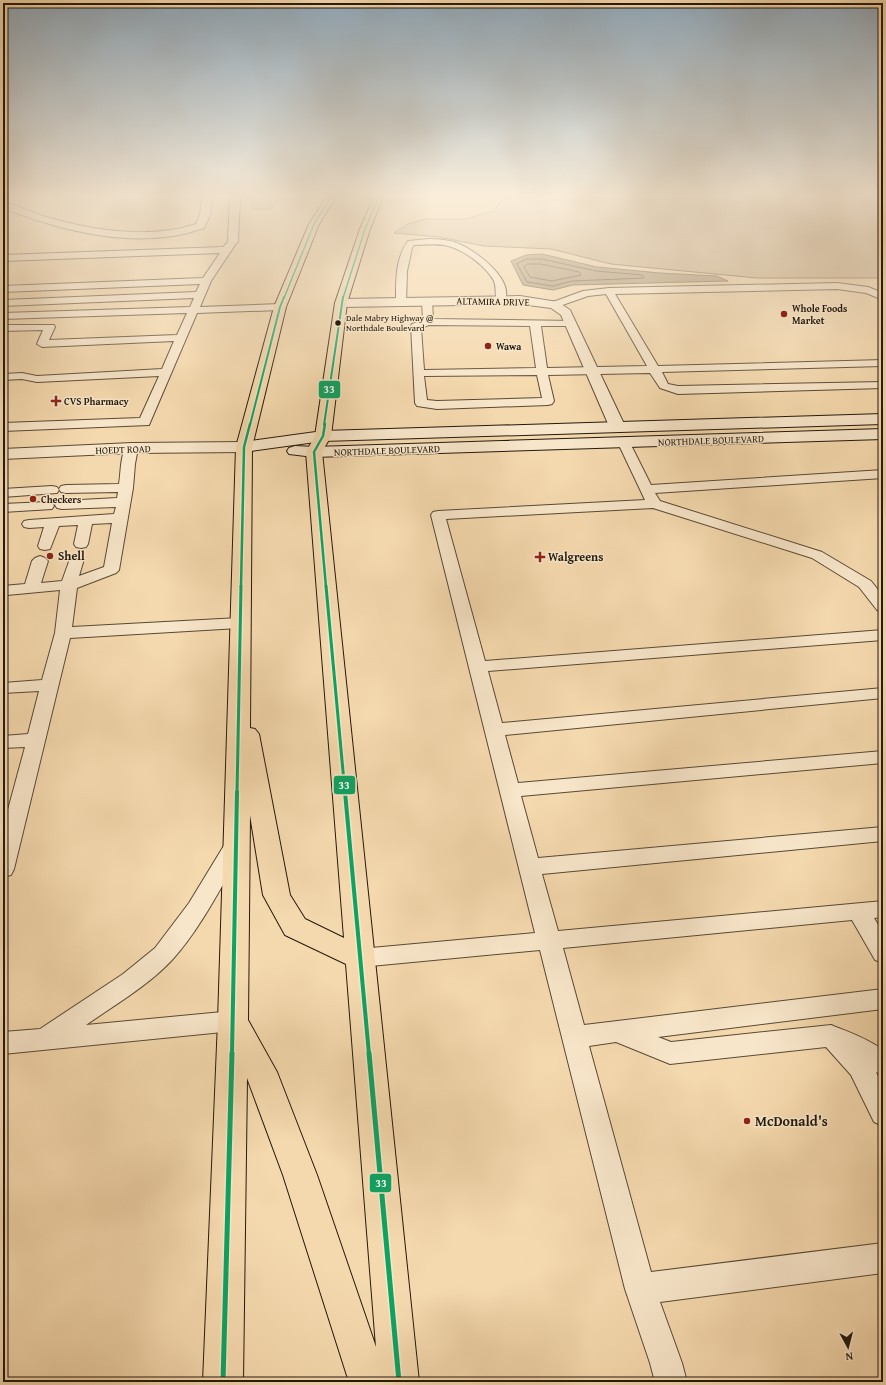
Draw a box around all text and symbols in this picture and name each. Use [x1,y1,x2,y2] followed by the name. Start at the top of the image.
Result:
[456,293,530,310] street label: ALTAMIRA DRIVE
[792,301,847,328] place label: Whole Foods Market
[779,309,789,319] marker: Whole Foods Market
[346,311,434,334] place label: Dale Mabry Highway @ Northdale Boulevard
[333,318,343,328] marker: Dale Mabry Highway @ Northdale Boulevard
[496,339,522,354] place label: Wawa
[483,341,493,351] marker: Wawa
[318,380,341,399] line badge: 33
[323,381,335,397] text: 33
[64,394,130,409] place label: CVS Pharmacy
[51,396,61,406] marker: CVS Pharmacy
[658,431,764,450] street label: NORTHDALE BOULEVARD
[95,441,151,458] street label: HOEDT ROAD
[334,441,440,460] street label: NORTHDALE BOULEVARD
[41,492,81,507] place label: Checkers
[28,494,38,504] marker: Checkers
[58,547,85,564] place label: Shell
[548,548,603,565] place label: Walgreens
[45,551,55,561] marker: Shell
[535,552,545,562] marker: Walgreens
[333,775,356,795] line badge: 33
[338,777,350,793] text: 33
[755,1111,828,1131] place label: McDonald's
[742,1116,752,1126] marker: McDonald's
[369,1173,392,1193] line badge: 33
[375,1175,387,1191] text: 33
[828,1327,868,1367] north arrow
[844,1349,854,1365] text: N

